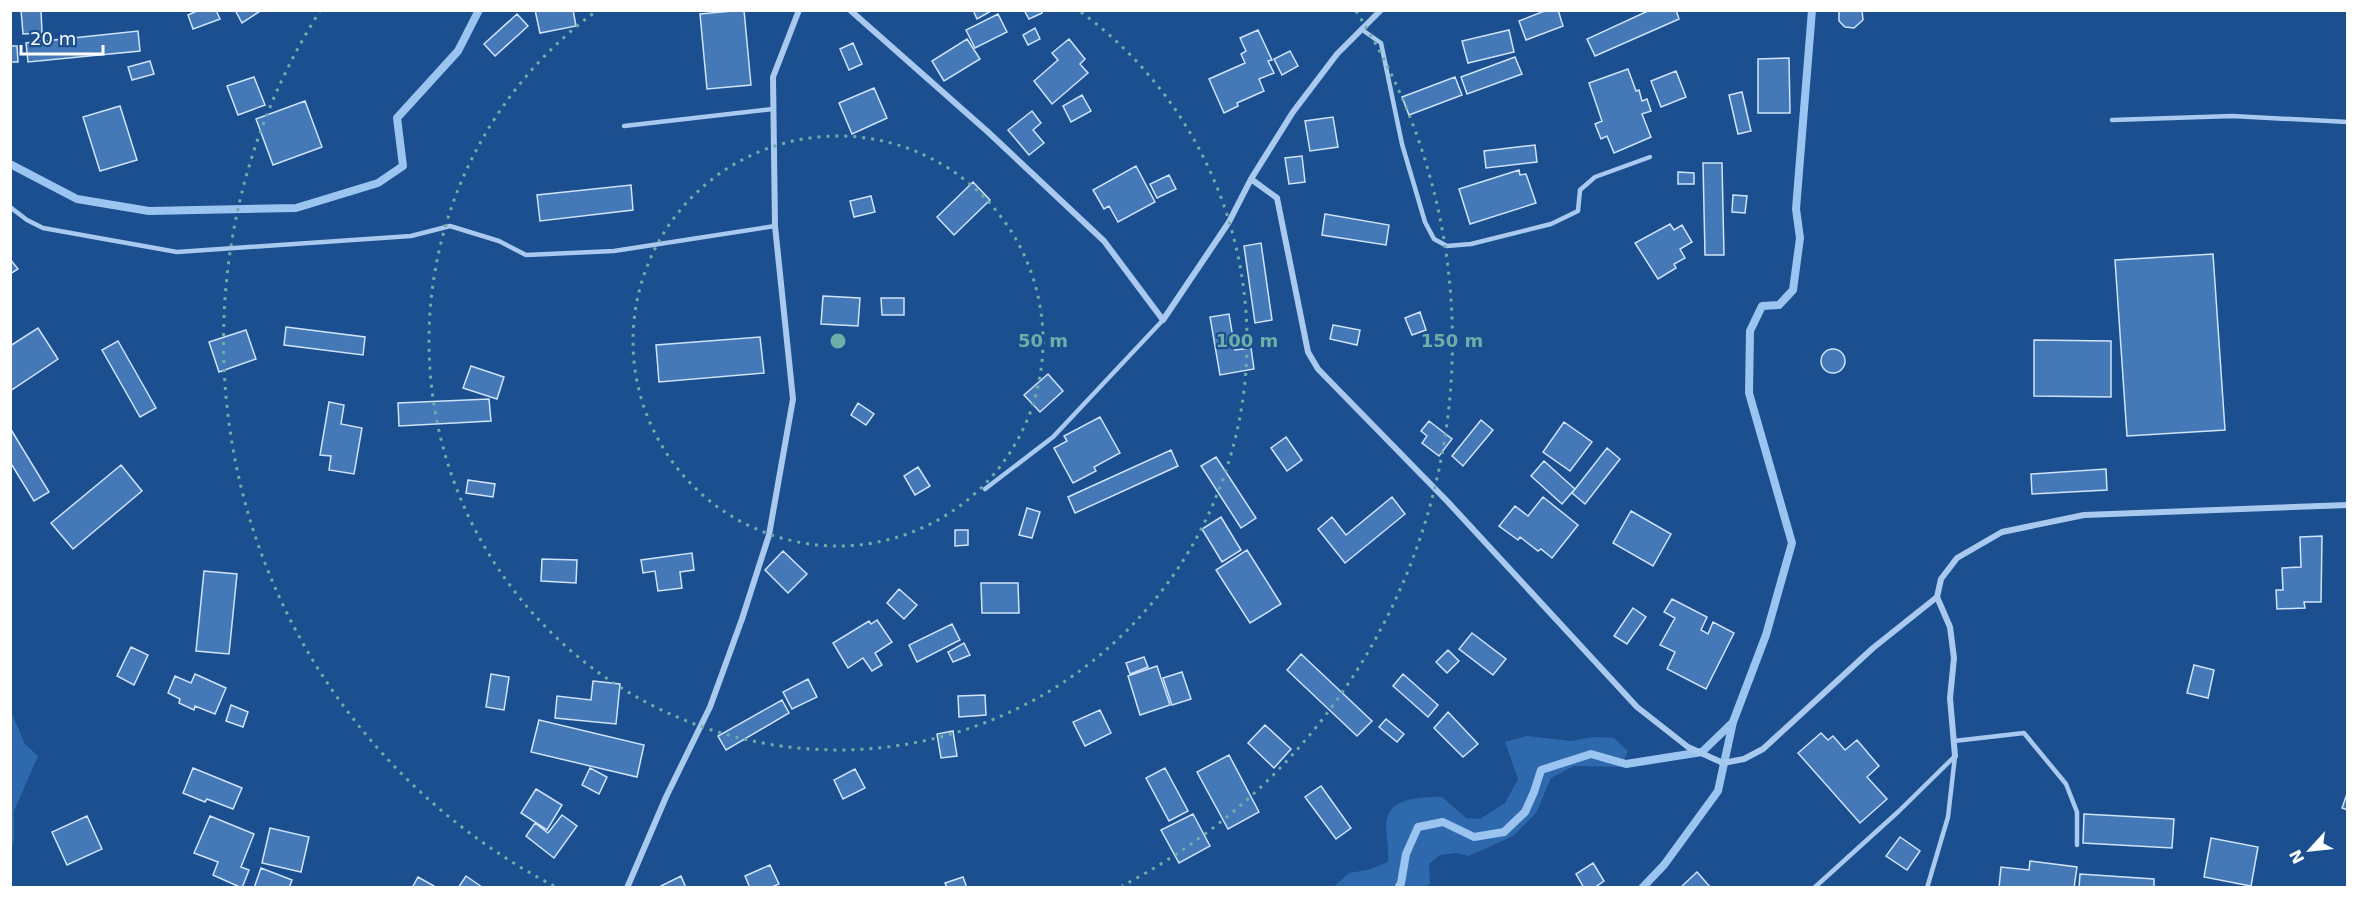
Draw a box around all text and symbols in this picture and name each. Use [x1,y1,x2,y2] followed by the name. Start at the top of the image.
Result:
[21,18,104,56] scale bar
[30,28,76,49] text: 20 m
[1018,330,1068,351] text: 50 m
[1216,330,1278,351] text: 100 m
[1421,330,1483,351] text: 150 m
[828,331,848,351] centre of rings
[2280,820,2340,880] north arrow
[2286,846,2309,867] text: N

